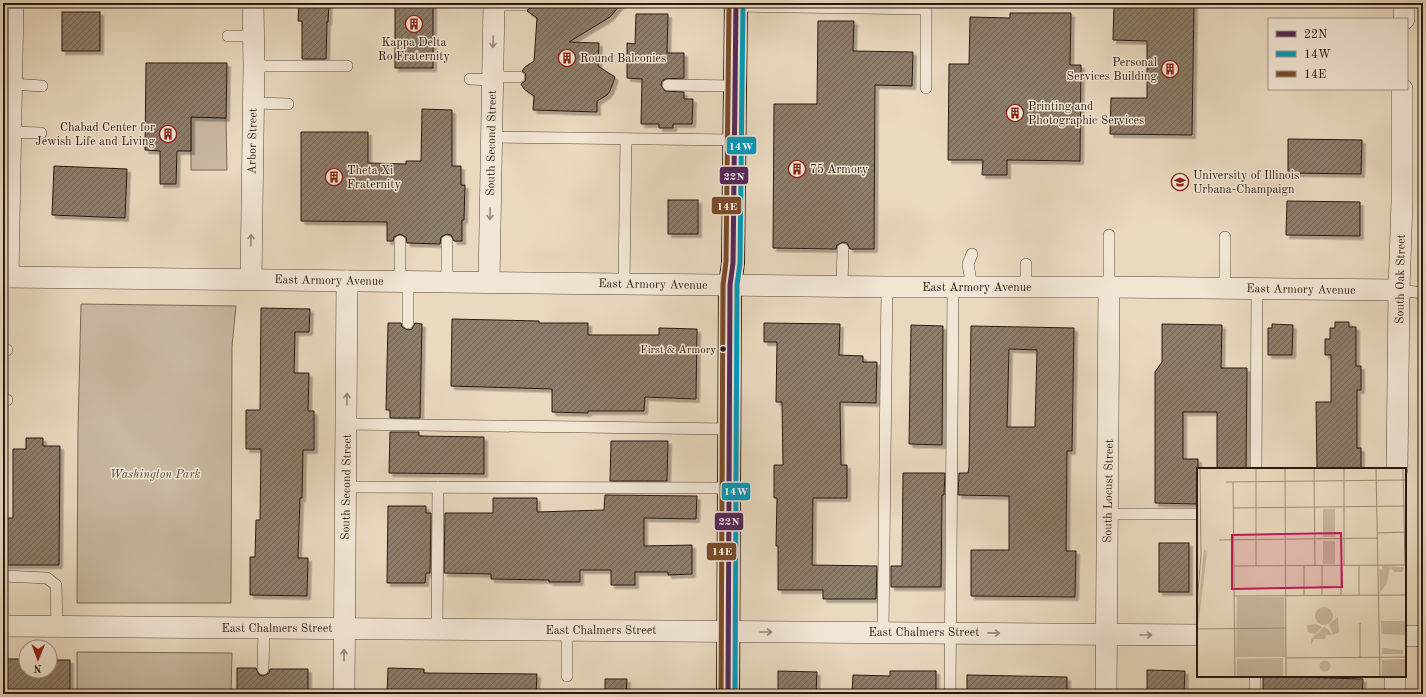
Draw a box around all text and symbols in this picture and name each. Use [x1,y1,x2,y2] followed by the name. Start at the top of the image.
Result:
[404,14,424,34] building icon: Kappa Delta Ro Fraternity
[1268,18,1408,90] legend
[1304,29,1327,41] text: 22N
[490,35,497,48] one-way arrow
[378,37,451,63] place label: Kappa Delta Ro Fraternity
[557,48,577,68] building icon: Round Balconies
[1304,49,1331,61] text: 14W
[580,53,666,65] place label: Round Balconies
[1067,57,1158,83] place label: Personal Services Building
[1160,59,1180,79] building icon: Personal Services Building
[1304,69,1326,81] text: 14E
[485,90,499,196] street label: South Second Street
[1028,101,1144,127] place label: Printing and Photographic Services
[1005,103,1025,123] building icon: Printing and Photographic Services
[246,108,260,174] street label: Arbor Street
[35,122,156,148] place label: Chabad Center for Jewish Life and Living
[158,124,178,144] building icon: Chabad Center for Jewish Life and Living
[726,136,757,155] line badge: 14W
[729,142,753,153] text: 14W
[787,159,807,179] building icon: 75 Armory
[810,163,869,176] place label: 75 Armory
[347,165,402,191] place label: Theta Xi Fraternity
[719,166,749,185] line badge: 22N
[324,167,344,187] building icon: Theta Xi Fraternity
[1193,170,1299,196] place label: University of Illinois Urbana-Champaign
[723,172,745,183] text: 22N
[1170,172,1190,192] school or university icon: University of Illinois Urbana-Champaign
[711,196,742,215] line badge: 14E
[717,202,738,213] text: 14E
[486,207,494,220] one-way arrow
[247,234,255,247] one-way arrow
[1394,234,1408,324] street label: South Oak Street
[274,274,384,288] street label: East Armory Avenue
[598,278,708,292] street label: East Armory Avenue
[922,282,1032,294] street label: East Armory Avenue
[1246,283,1356,297] street label: East Armory Avenue
[718,344,728,354] marker: First & Armory
[640,345,716,356] place label: First & Armory
[343,393,350,406] one-way arrow
[340,434,354,540] street label: South Second Street
[1102,439,1116,543] street label: South Locust Street
[1197,468,1406,677] inset map
[110,469,200,481] park label: Washington Park
[721,482,751,501] line badge: 14W
[724,487,748,498] text: 14W
[714,512,744,531] line badge: 22N
[718,517,740,528] text: 22N
[706,542,737,561] line badge: 14E
[712,547,733,558] text: 14E
[221,623,333,635] street label: East Chalmers Street
[545,625,657,637] street label: East Chalmers Street
[868,627,980,639] street label: East Chalmers Street
[759,628,772,635] one-way arrow
[987,629,1000,637] one-way arrow
[1139,631,1152,638] one-way arrow
[18,639,58,679] north arrow
[340,649,348,662] one-way arrow
[33,662,42,673] text: N

